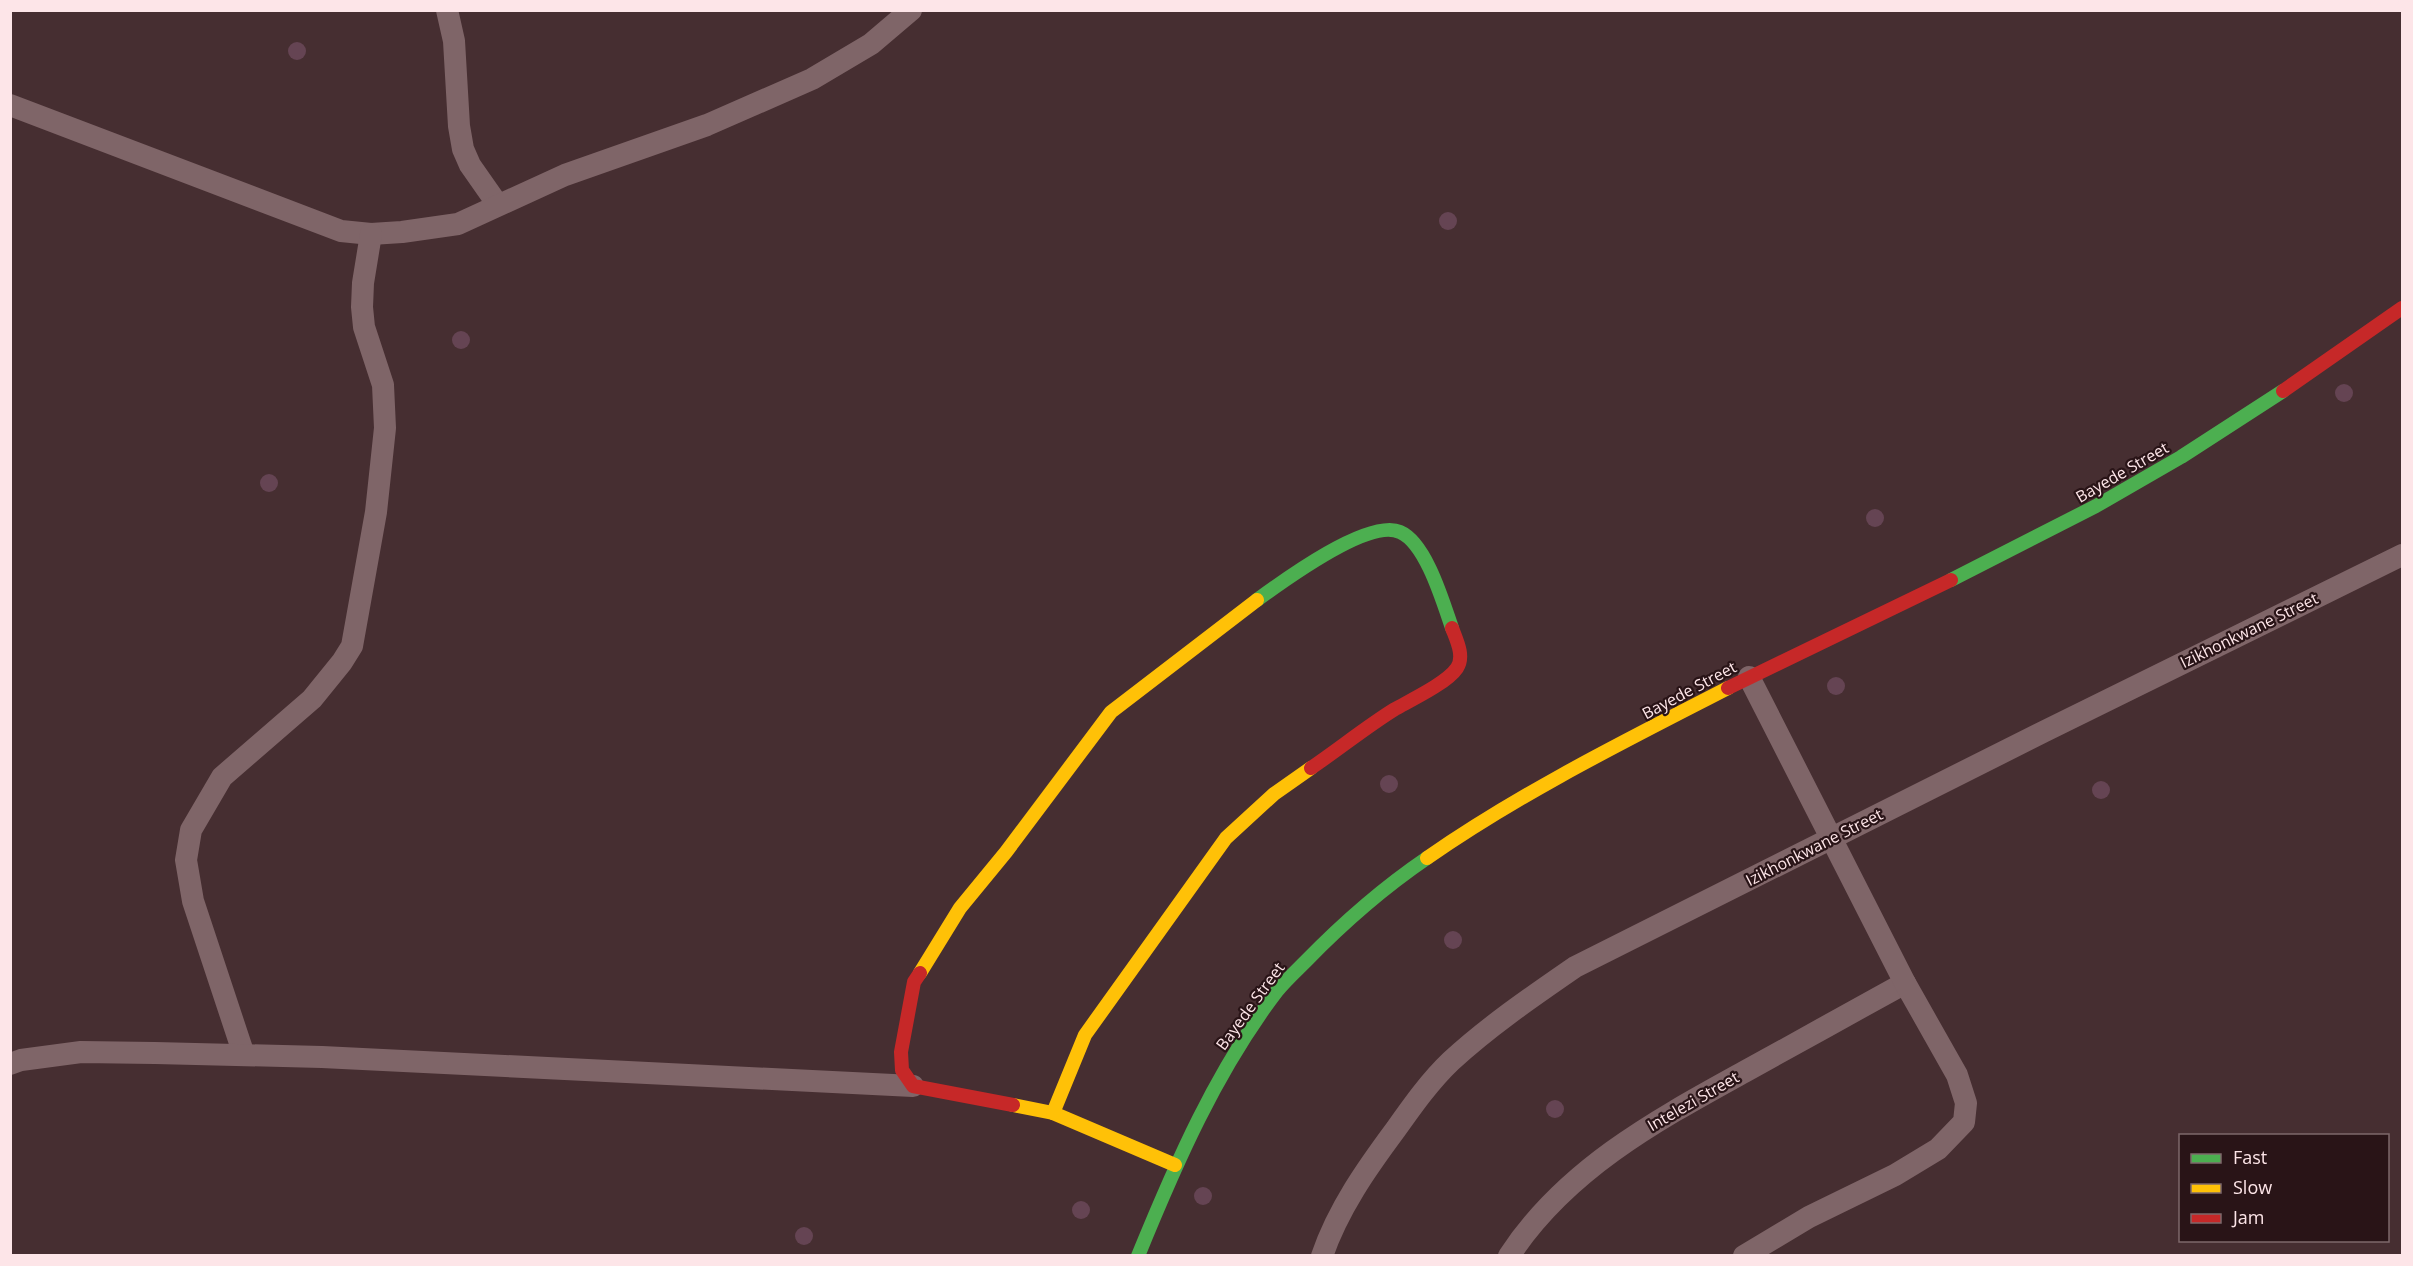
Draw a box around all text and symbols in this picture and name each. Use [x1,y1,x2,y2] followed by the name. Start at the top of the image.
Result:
[2072,436,2173,507] street label: Bayede Street
[2176,587,2322,673] street label: Izikhonkwane Street
[1638,656,1740,724] street label: Bayede Street
[1742,803,1887,891] street label: Izikhonkwane Street
[1211,957,1290,1054] street label: Bayede Street
[1643,1066,1743,1136] street label: Intelezi Street
[2179,1134,2389,1242] legend
[2233,1145,2267,1169] text: Fast
[2233,1175,2272,1199] text: Slow
[2231,1205,2265,1229] text: Jam

